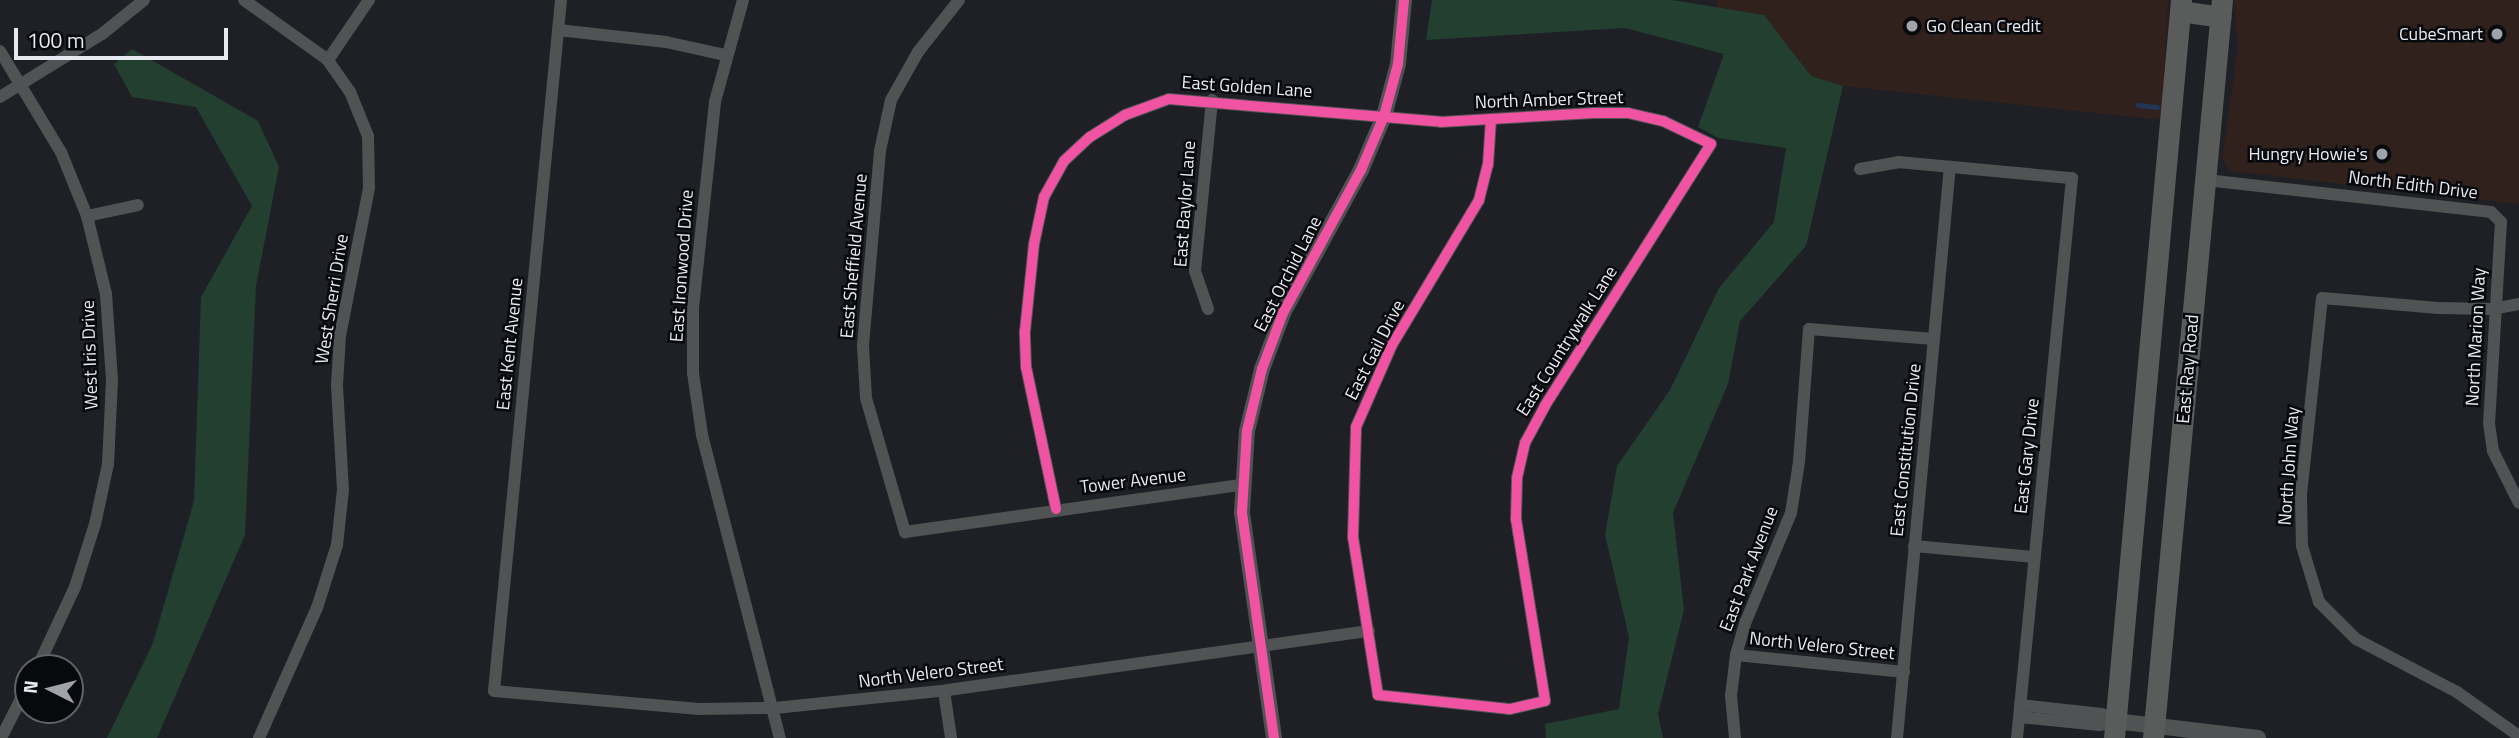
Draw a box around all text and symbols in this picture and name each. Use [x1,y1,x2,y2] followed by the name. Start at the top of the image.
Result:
[18,14,231,58] scale bar
[1926,15,2041,37] place label: Go Clean Credit
[1904,18,1920,34] marker: Go Clean Credit
[2399,23,2483,45] place label: CubeSmart
[27,24,84,56] text: 100 m
[2489,26,2505,42] marker: CubeSmart
[1181,72,1313,102] street label: East Golden Lane
[1474,87,1624,113] street label: North Amber Street
[1170,140,1200,268] street label: East Baylor Lane
[2248,143,2368,165] place label: Hungry Howie's
[2374,146,2390,162] marker: Hungry Howie's
[2347,166,2479,204] street label: North Edith Drive
[836,173,872,339] street label: East Sheffield Avenue
[666,189,698,343] street label: East Ironwood Drive
[1250,213,1326,335] street label: East Orchid Lane
[311,232,353,366] street label: West Sherri Drive
[1512,262,1622,420] street label: East Countrywalk Lane
[2462,267,2490,407] street label: North Marion Way
[492,277,528,411] street label: East Kent Avenue
[1341,296,1409,404] street label: East Gail Drive
[77,300,103,410] street label: West Iris Drive
[2172,314,2204,424] street label: East Ray Road
[1886,363,1926,537] street label: East Constitution Drive
[2010,397,2044,515] street label: East Gary Drive
[2274,406,2304,526] street label: North John Way
[1079,464,1187,498] street label: Tower Avenue
[1715,503,1783,635] street label: East Park Avenue
[1748,628,1896,664] street label: North Velero Street
[857,653,1005,693] street label: North Velero Street
[14,654,84,724] north arrow
[14,679,45,695] text: N

